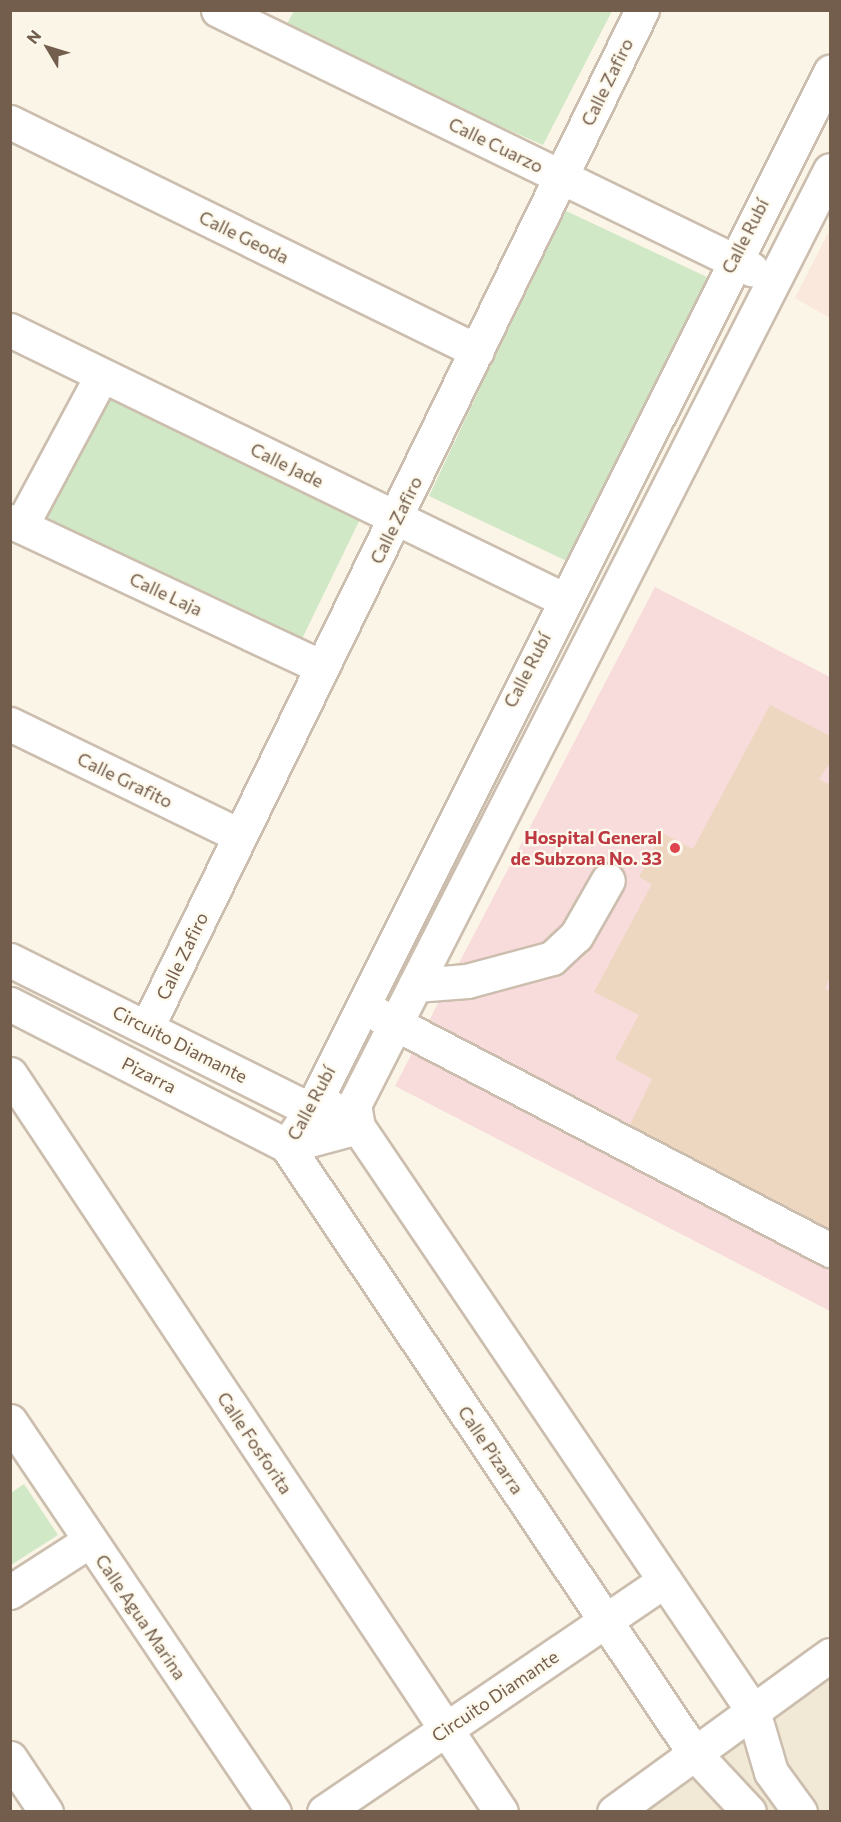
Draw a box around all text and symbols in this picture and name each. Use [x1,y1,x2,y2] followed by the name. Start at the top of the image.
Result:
[18,18,78,78] north arrow
[22,26,45,47] text: N
[577,35,637,129] street label: Calle Zafiro
[445,113,547,177] street label: Calle Cuarzo
[717,195,773,277] street label: Calle Rubí
[196,206,292,268] street label: Calle Geoda
[247,438,327,492] street label: Calle Jade
[366,473,426,567] street label: Calle Zafiro
[126,568,206,620] street label: Calle Laja
[499,629,555,711] street label: Calle Rubí
[74,748,176,812] street label: Calle Grafito
[511,827,662,870] place label: Hospital General de Subzona No. 33
[666,839,684,857] marker: Hospital General de Subzona No. 33
[152,909,212,1003] street label: Calle Zafiro
[109,1001,251,1087] street label: Circuito Diamante
[118,1052,180,1098] street label: Pizarra
[282,1062,340,1144] street label: Calle Rubí
[213,1388,297,1498] street label: Calle Fosforita
[454,1402,528,1498] street label: Calle Pizarra
[91,1550,191,1684] street label: Calle Agua Marina
[427,1646,563,1746] street label: Circuito Diamante

